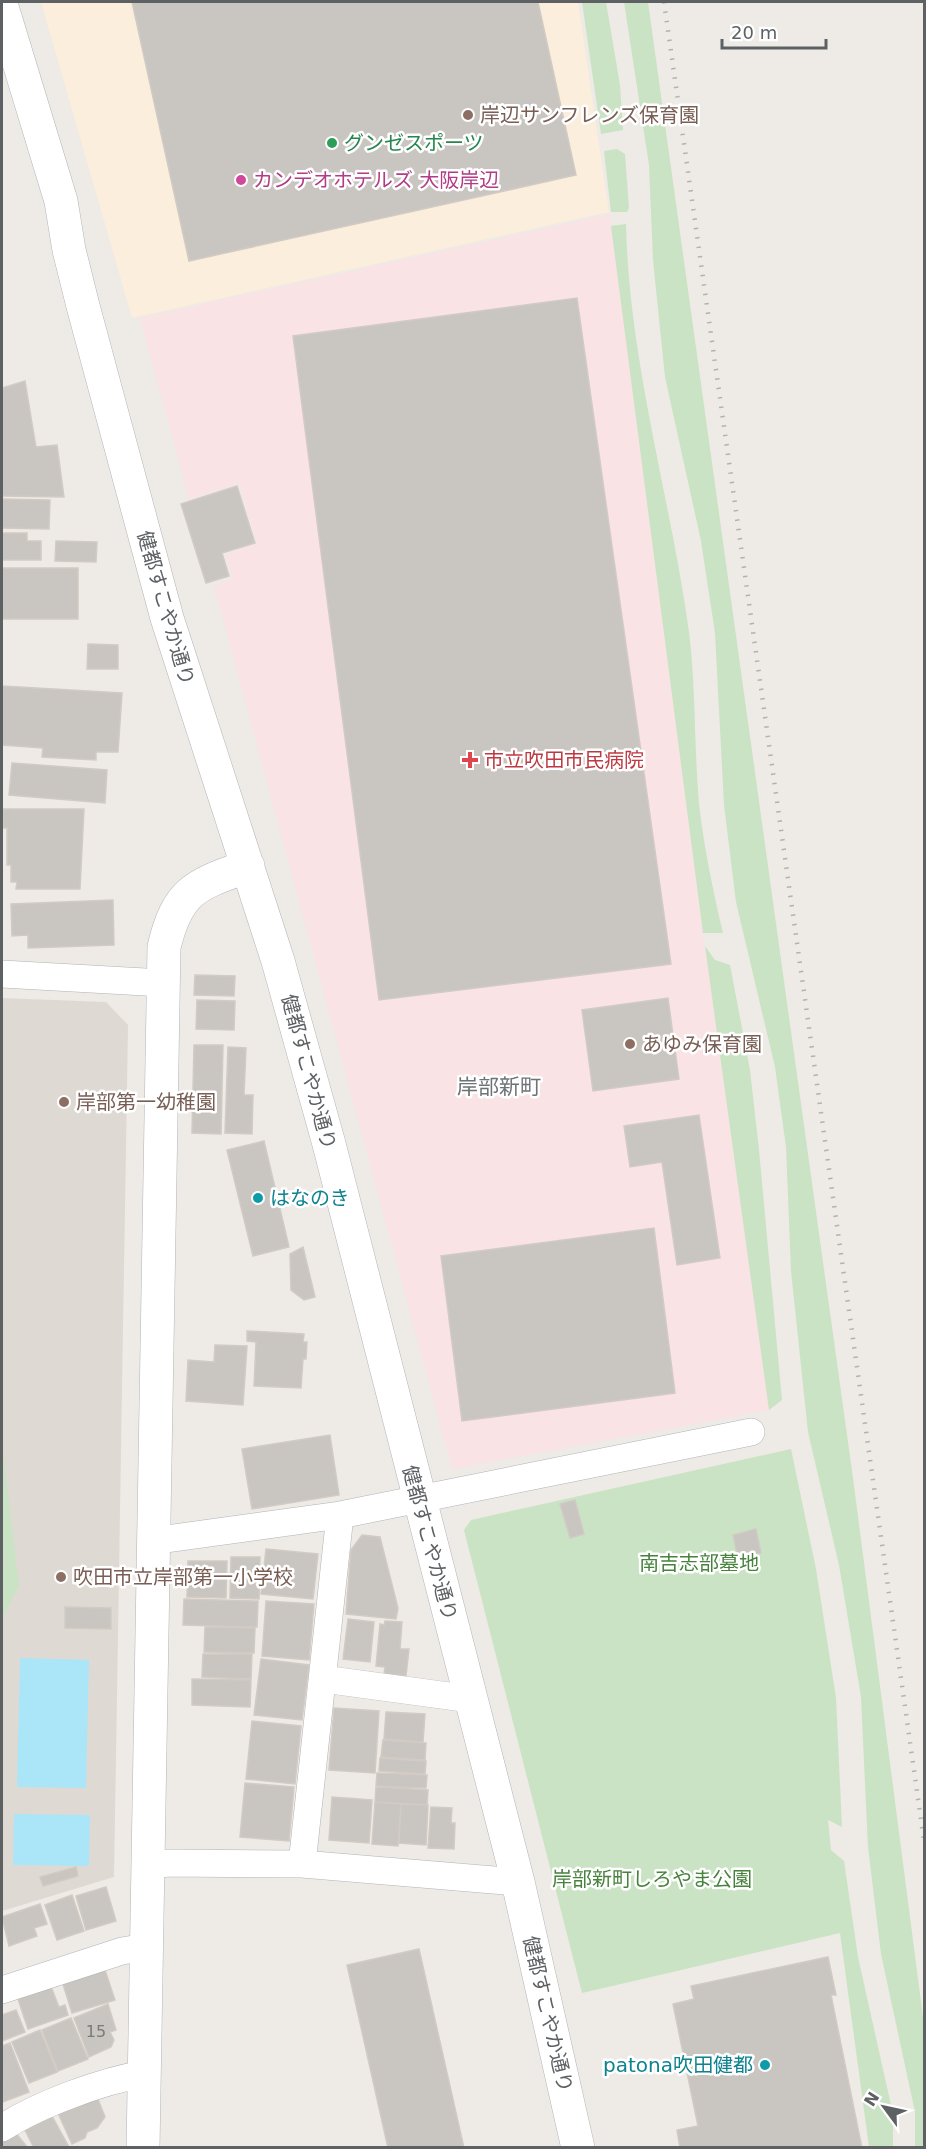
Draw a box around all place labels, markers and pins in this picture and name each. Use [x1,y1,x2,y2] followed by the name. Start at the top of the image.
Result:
[480,103,699,127] place label: 岸辺サンフレンズ保育園
[461,108,475,122] marker: 岸辺サンフレンズ保育園
[344,131,484,155] place label: グンゼスポーツ
[325,136,339,150] marker: グンゼスポーツ
[253,168,499,192] place label: カンデオホテルズ 大阪岸辺
[234,173,248,187] marker: カンデオホテルズ 大阪岸辺
[484,748,644,772] place label: 市立吹田市民病院
[461,751,479,769] marker: 市立吹田市民病院
[642,1032,762,1056] place label: あゆみ保育園
[623,1037,637,1051] marker: あゆみ保育園
[76,1090,216,1114] place label: 岸部第一幼稚園
[57,1095,71,1109] marker: 岸部第一幼稚園
[270,1186,349,1210] place label: はなのき
[251,1191,265,1205] marker: はなのき
[73,1565,293,1589] place label: 吹田市立岸部第一小学校
[54,1570,68,1584] marker: 吹田市立岸部第一小学校
[603,2053,753,2077] place label: patona吹田健都
[758,2058,772,2072] marker: patona吹田健都

